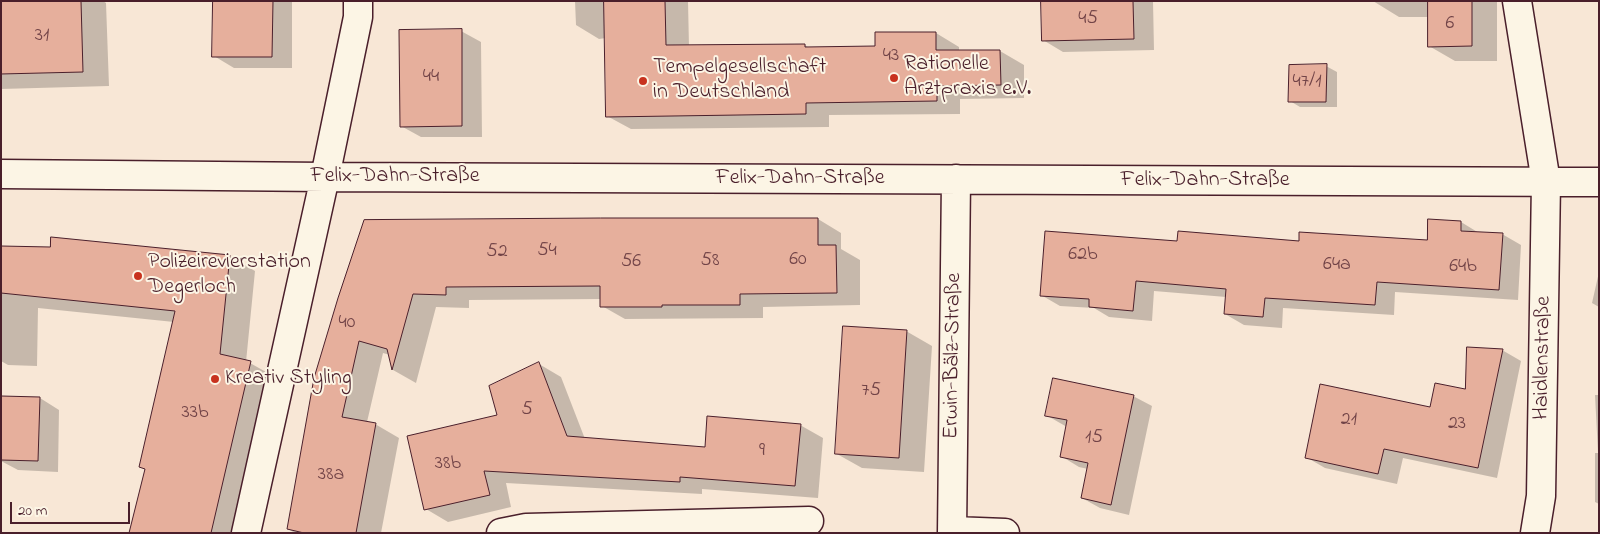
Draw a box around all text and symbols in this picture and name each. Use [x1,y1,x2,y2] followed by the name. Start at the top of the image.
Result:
[1078,8,1098,32] house number: 45
[1446,13,1454,37] house number: 6
[35,25,49,49] house number: 31
[883,45,899,69] house number: 43
[904,52,1031,104] place label: Rationelle Arztpraxis e.V.
[653,55,826,106] place label: Tempelgesellschaft in Deutschland
[423,66,439,90] house number: 44
[1292,71,1322,95] house number: 47/1
[888,72,900,84] marker: Rationelle Arztpraxis e.V.
[637,75,649,87] marker: Tempelgesellschaft in Deutschland
[310,164,480,190] street label: Felix-Dahn-Straße
[715,166,885,192] street label: Felix-Dahn-Straße
[1120,168,1290,194] street label: Felix-Dahn-Straße
[537,240,557,264] house number: 54
[486,241,508,265] house number: 52
[1068,244,1098,268] house number: 62b
[789,249,807,273] house number: 60
[148,250,311,302] place label: Polizeirevierstation Degerloch
[701,250,719,274] house number: 58
[621,251,641,275] house number: 56
[1323,254,1351,278] house number: 64a
[1449,256,1477,280] house number: 64b
[132,270,144,282] marker: Polizeirevierstation Degerloch
[939,273,969,439] street label: Erwin-Bälz-Straße
[1530,296,1558,420] street label: Haidlenstraße
[339,312,355,336] house number: 40
[225,366,352,392] place label: Kreativ Styling
[209,373,221,385] marker: Kreativ Styling
[861,380,881,404] house number: 75
[521,399,533,423] house number: 5
[181,402,209,426] house number: 33b
[1341,409,1357,433] house number: 21
[1448,413,1466,437] house number: 23
[1085,427,1103,451] house number: 15
[759,440,765,464] house number: 9
[435,453,461,477] house number: 38b
[318,464,344,488] house number: 38a
[12,492,132,524] scale bar
[18,500,47,522] text: 20 m

